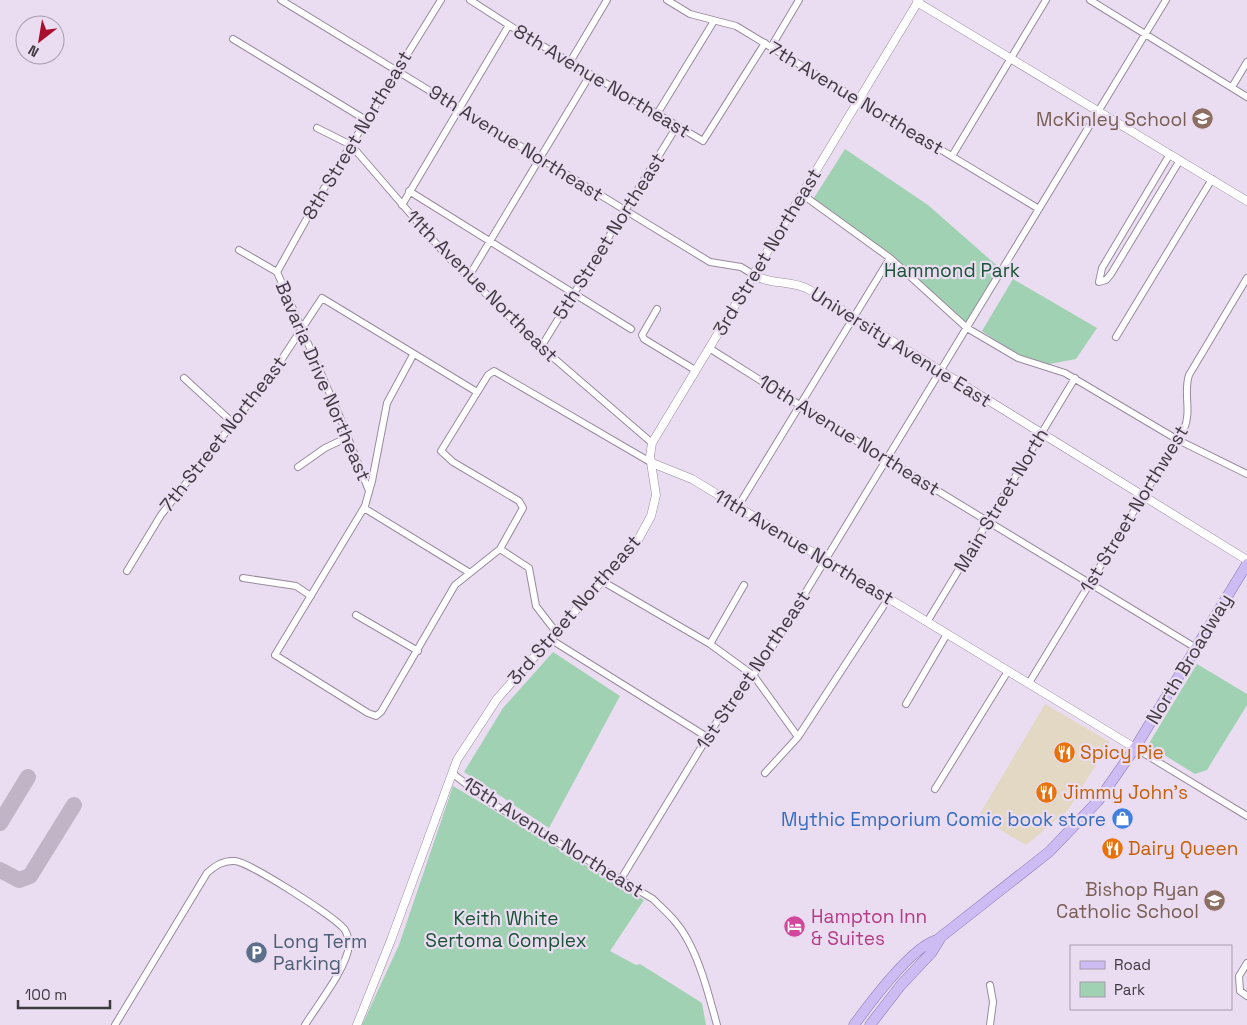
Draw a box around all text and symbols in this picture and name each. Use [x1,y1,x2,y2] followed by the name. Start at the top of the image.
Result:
[15,15,65,65] north arrow
[509,18,695,144] street label: 8th Avenue Northeast
[764,36,948,160] street label: 7th Avenue Northeast
[25,41,42,61] text: N
[297,46,417,224] street label: 8th Street Northeast
[424,79,608,207] street label: 9th Avenue Northeast
[1036,107,1187,132] place label: McKinley School
[1191,107,1215,131] school or university icon: McKinley School
[547,148,671,324] street label: 5th Street Northeast
[707,164,827,340] street label: 3rd Street Northeast
[401,205,563,367] street label: 11th Avenue Northeast
[884,258,1020,283] park label: Hammond Park
[270,277,376,485] street label: Bavaria Drive Northeast
[806,281,996,413] street label: University Avenue East
[154,351,292,517] street label: 7th Street Northeast
[753,369,945,501] street label: 10th Avenue Northeast
[1074,421,1194,597] street label: 1st Street Northwest
[948,424,1054,576] street label: Main Street North
[710,483,898,611] street label: 11th Avenue Northeast
[502,530,646,690] street label: 3rd Street Northeast
[690,586,816,754] street label: 1st Street Northeast
[1140,589,1238,729] street label: North Broadway
[1052,740,1076,764] restaurant icon: Spicy Pie
[1080,740,1164,765] place label: Spicy Pie
[458,771,648,903] street label: 15th Avenue Northeast
[1035,780,1059,804] restaurant icon: Jimmy John's
[1063,780,1188,805] place label: Jimmy John's
[781,807,1106,832] place label: Mythic Emporium Comic book store
[1110,807,1134,831] shop icon: Mythic Emporium Comic book store
[1100,836,1124,860] restaurant icon: Dairy Queen
[1128,836,1238,861] place label: Dairy Queen
[1056,877,1199,924] place label: Bishop Ryan Catholic School
[1203,888,1227,912] school or university icon: Bishop Ryan Catholic School
[811,904,927,951] place label: Hampton Inn & Suites
[425,906,587,953] park label: Keith White Sertoma Complex
[783,915,807,939] hotel icon: Hampton Inn & Suites
[273,929,367,976] place label: Long Term Parking
[245,940,269,964] parking icon: Long Term Parking
[1070,945,1232,1010] legend
[1114,955,1151,974] text: Road
[18,978,110,1010] scale bar
[1114,980,1145,999] text: Park
[25,985,67,1004] text: 100 m

